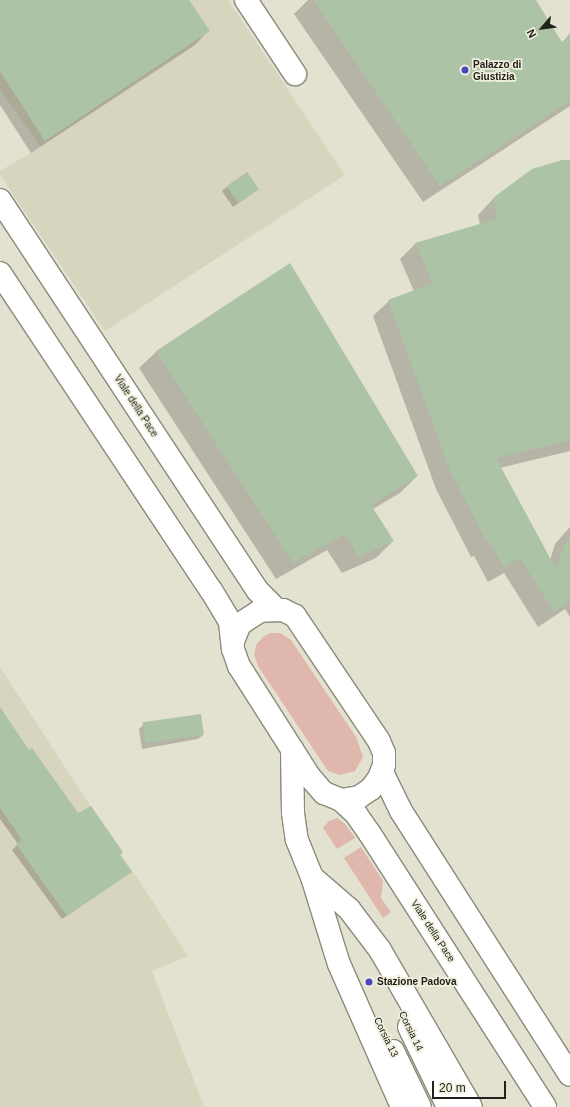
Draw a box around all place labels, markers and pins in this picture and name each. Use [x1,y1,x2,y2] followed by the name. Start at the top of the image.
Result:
[473,58,521,82] place label: Palazzo di Giustizia
[460,65,470,75] marker: Palazzo di Giustizia
[377,976,456,988] place label: Stazione Padova
[364,977,374,987] marker: Stazione Padova

